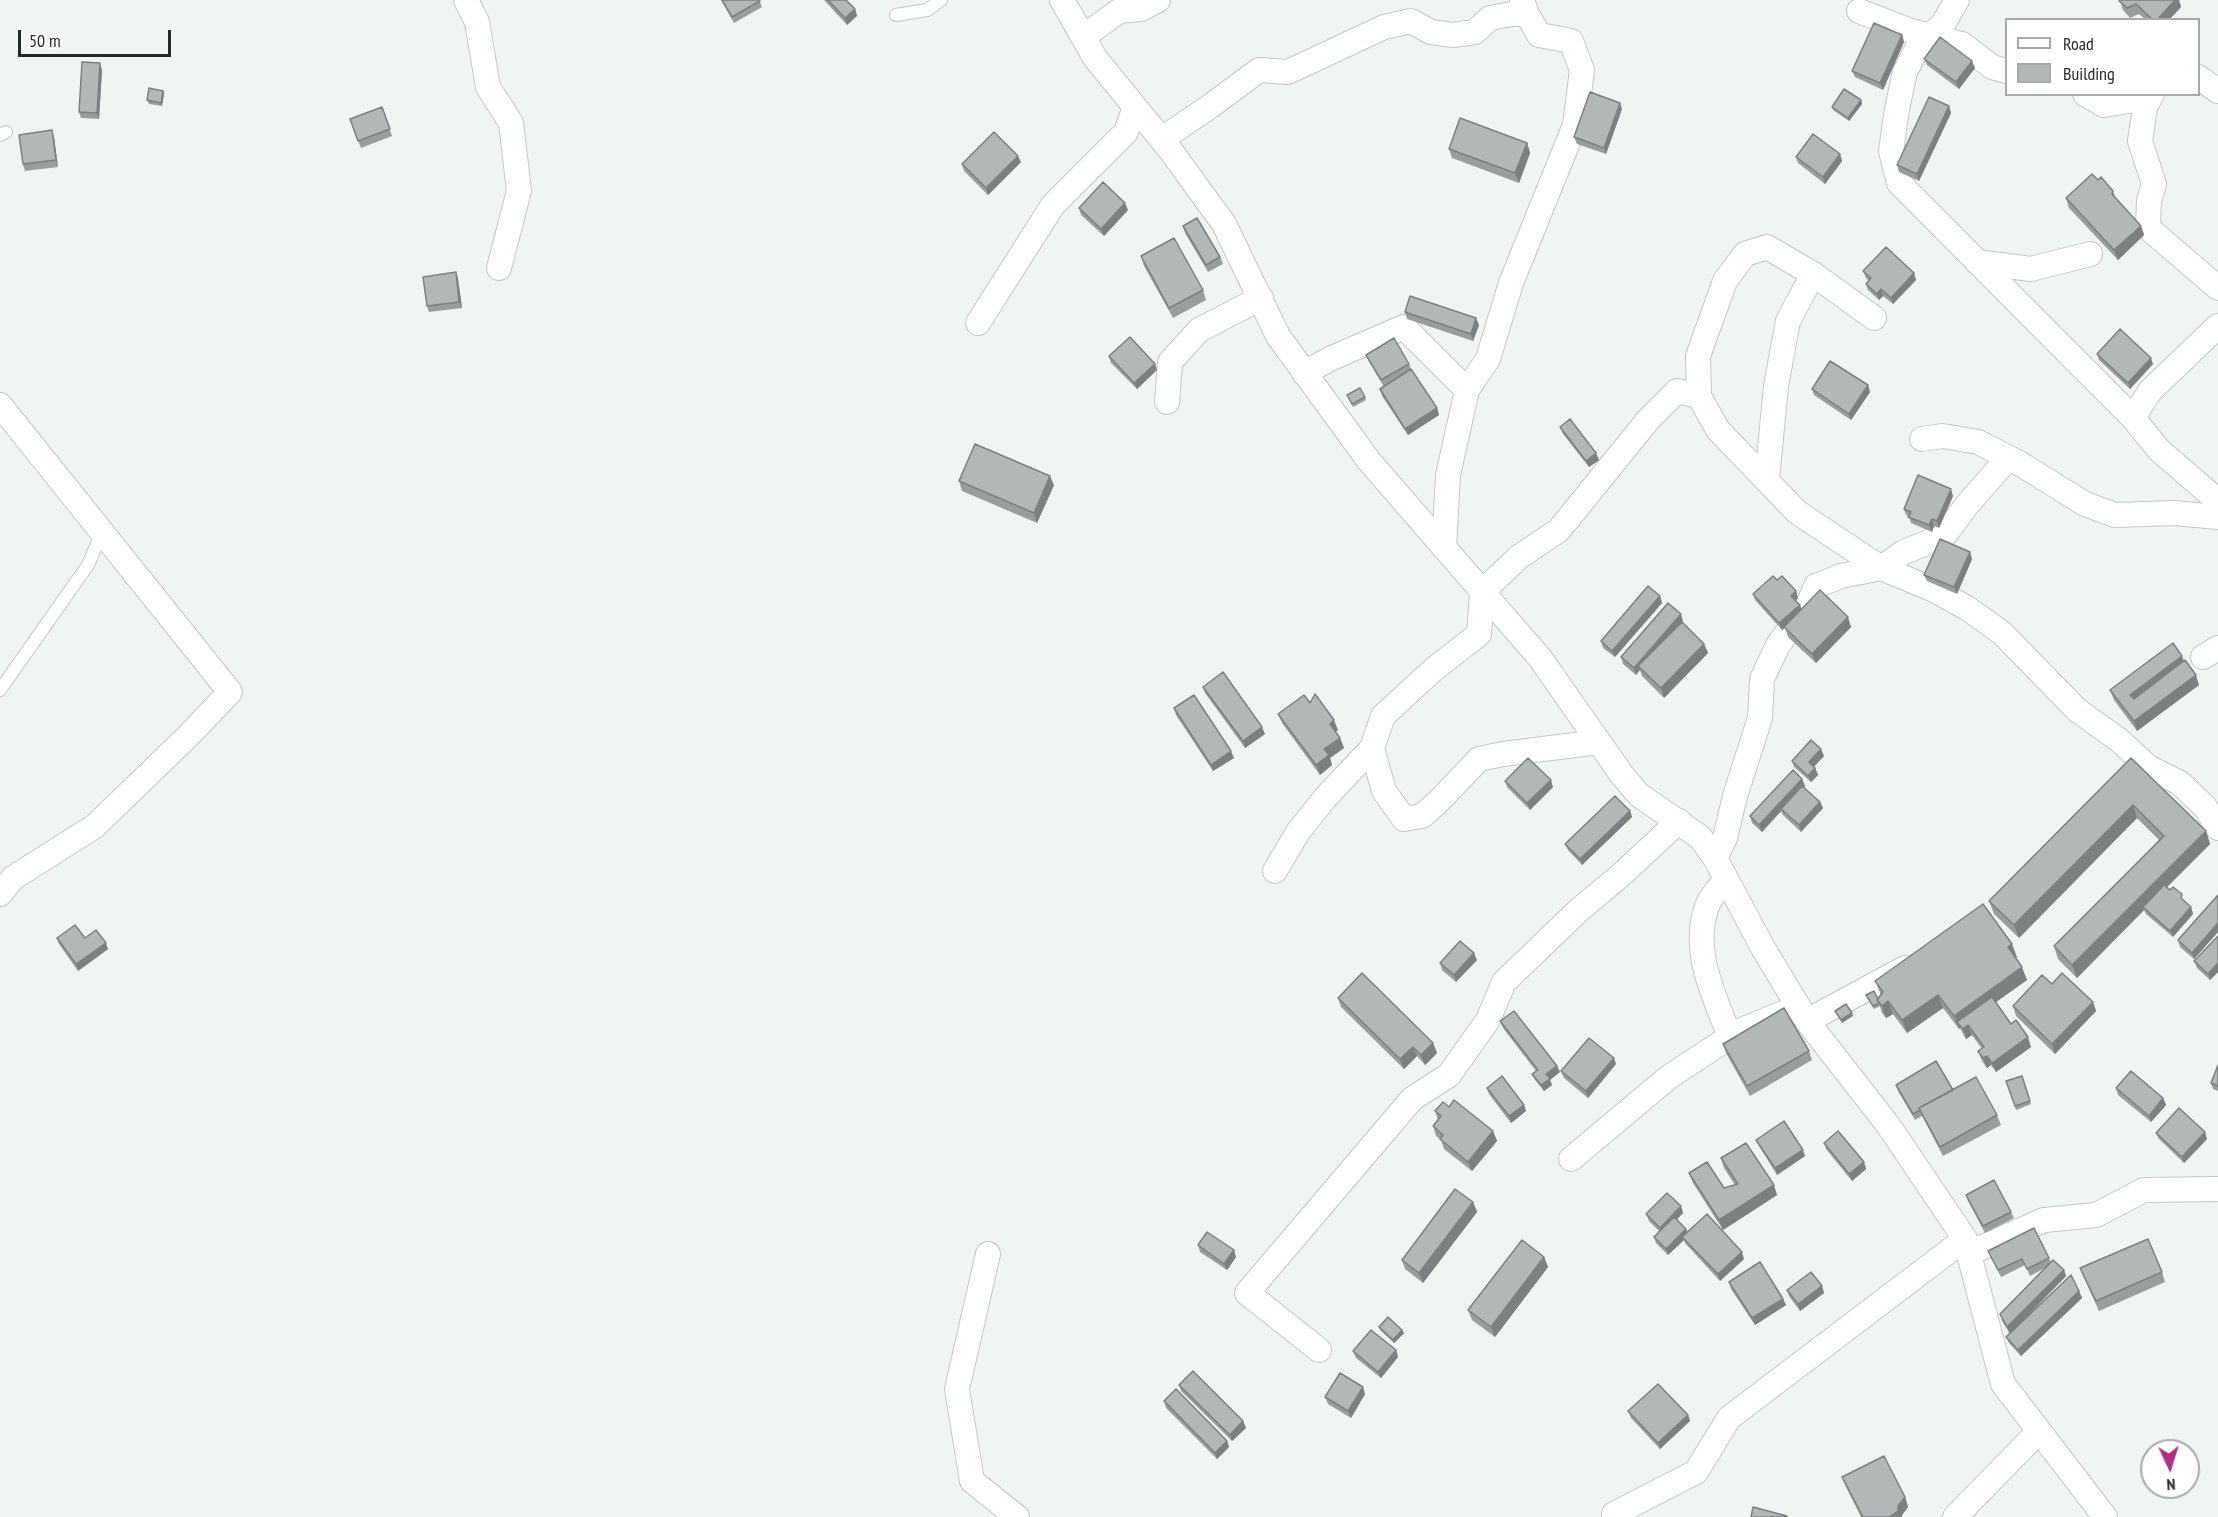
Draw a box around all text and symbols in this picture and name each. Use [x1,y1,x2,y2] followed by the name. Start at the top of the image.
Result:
[21,18,174,56] scale bar
[2005,18,2200,96] legend
[29,29,61,52] text: 50 m
[2063,32,2094,55] text: Road
[2063,62,2115,85] text: Building
[2140,1439,2200,1499] north arrow
[2166,1475,2176,1495] text: N

